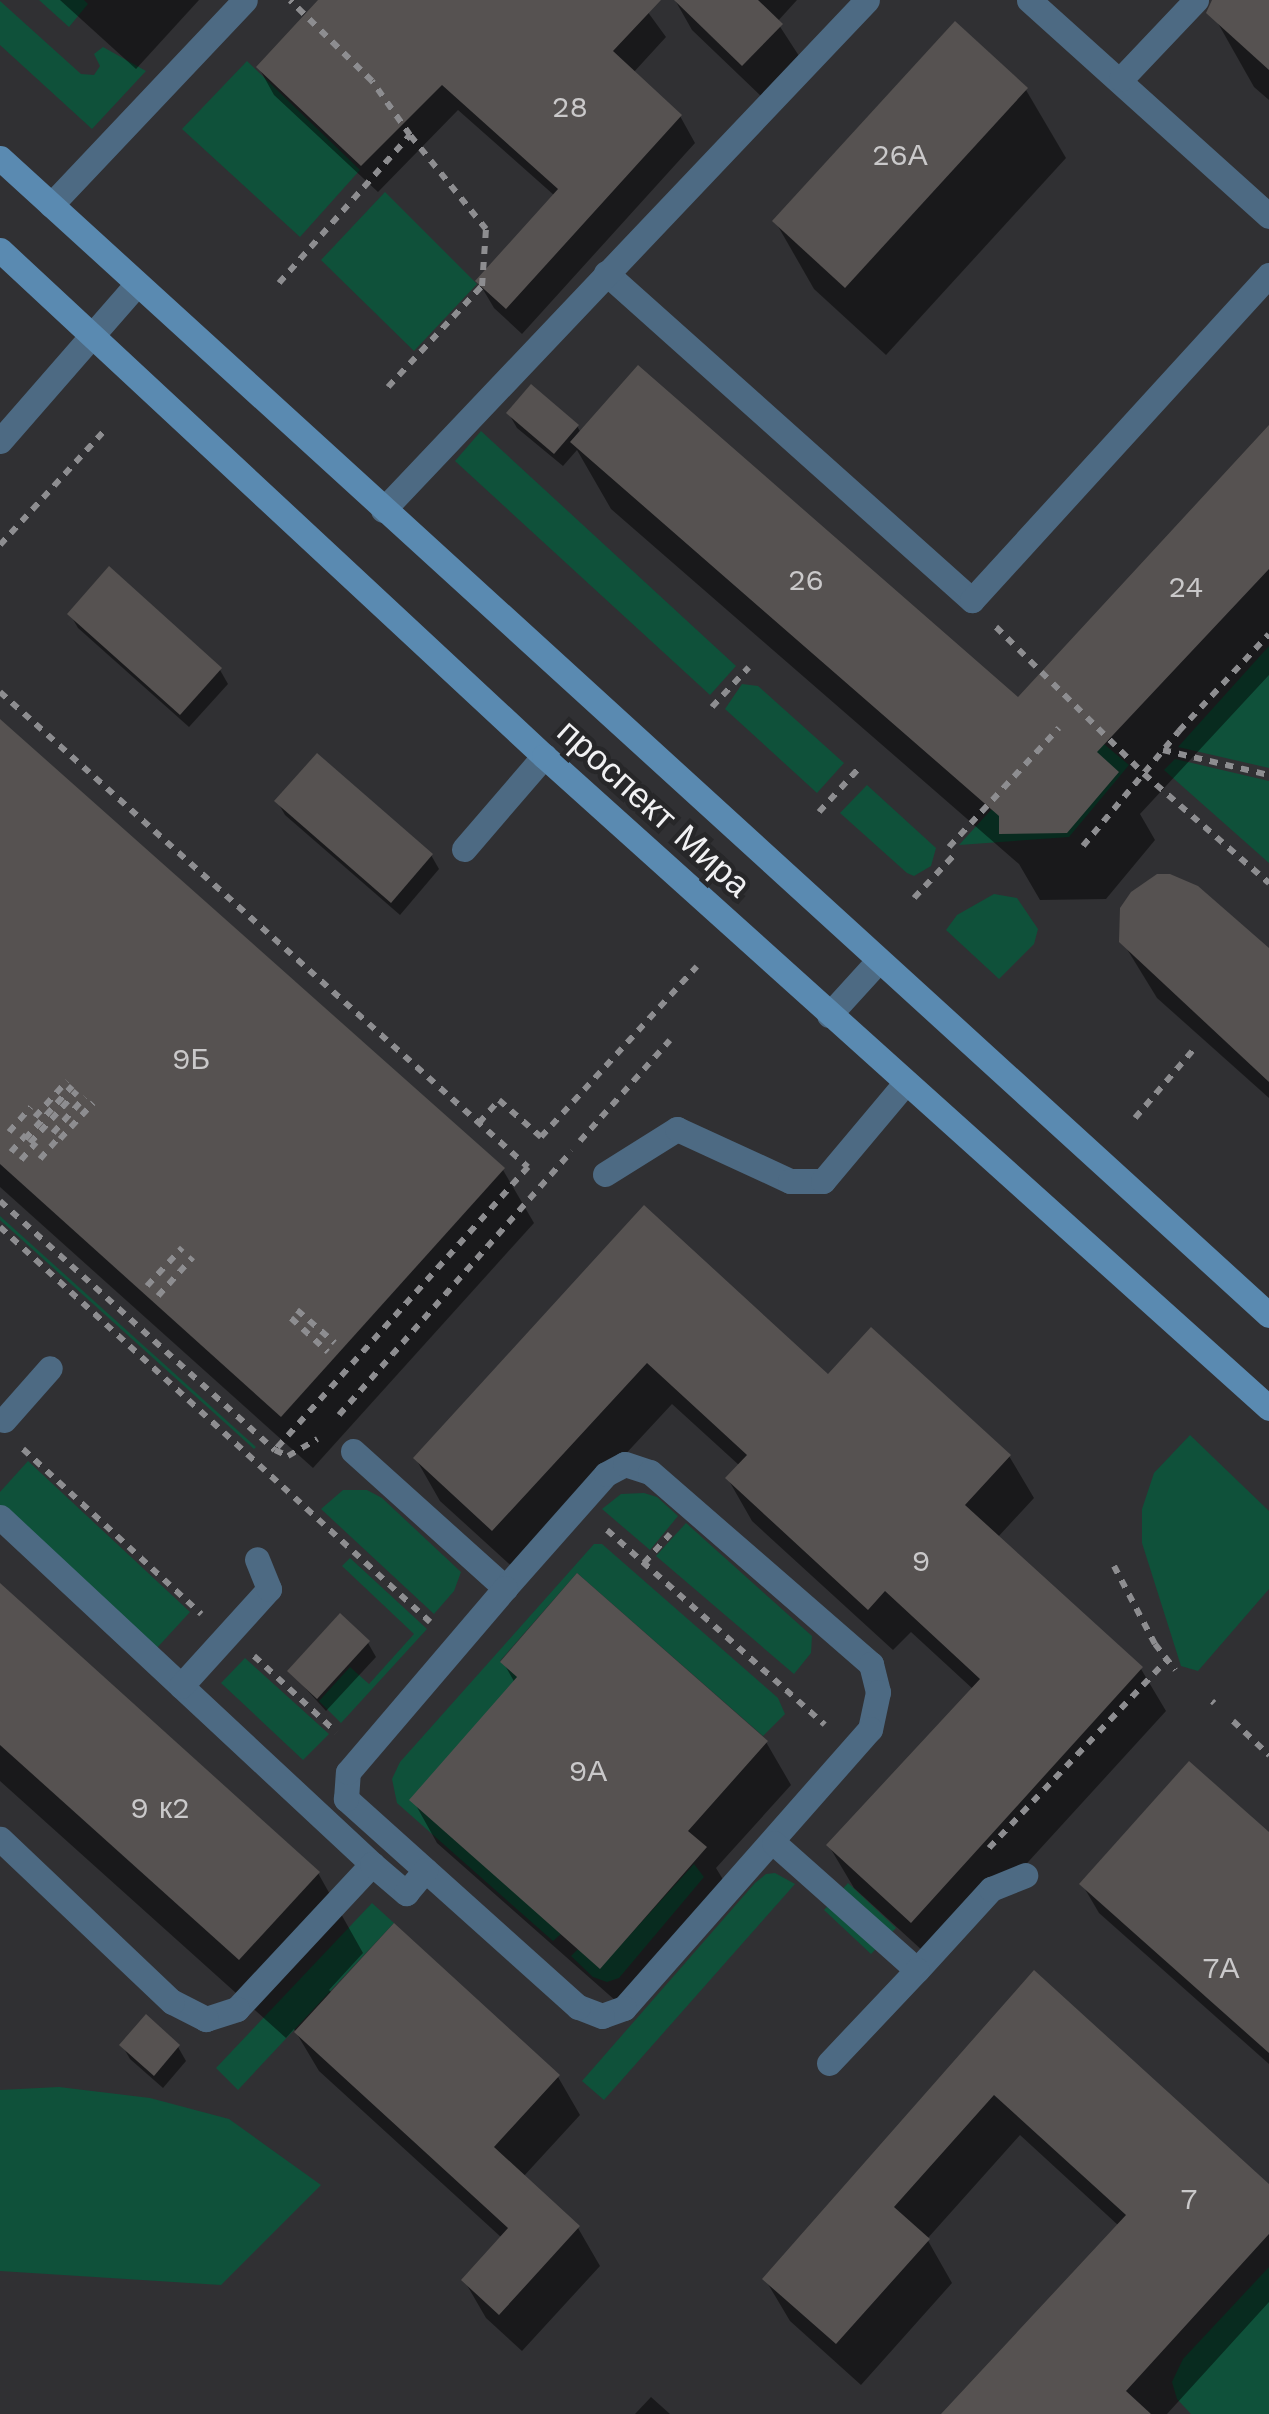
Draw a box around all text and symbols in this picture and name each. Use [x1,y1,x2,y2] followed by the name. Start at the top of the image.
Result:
[552,89,588,125] house number: 28
[872,137,928,173] house number: 26А
[788,562,824,598] house number: 26
[1169,569,1203,605] house number: 24
[549,710,759,906] street label: проспект Мира
[172,1041,210,1077] house number: 9Б
[912,1543,930,1579] house number: 9
[569,1753,607,1789] house number: 9А
[130,1790,190,1826] house number: 9 к2
[1203,1950,1239,1986] house number: 7А
[1181,2181,1197,2217] house number: 7

